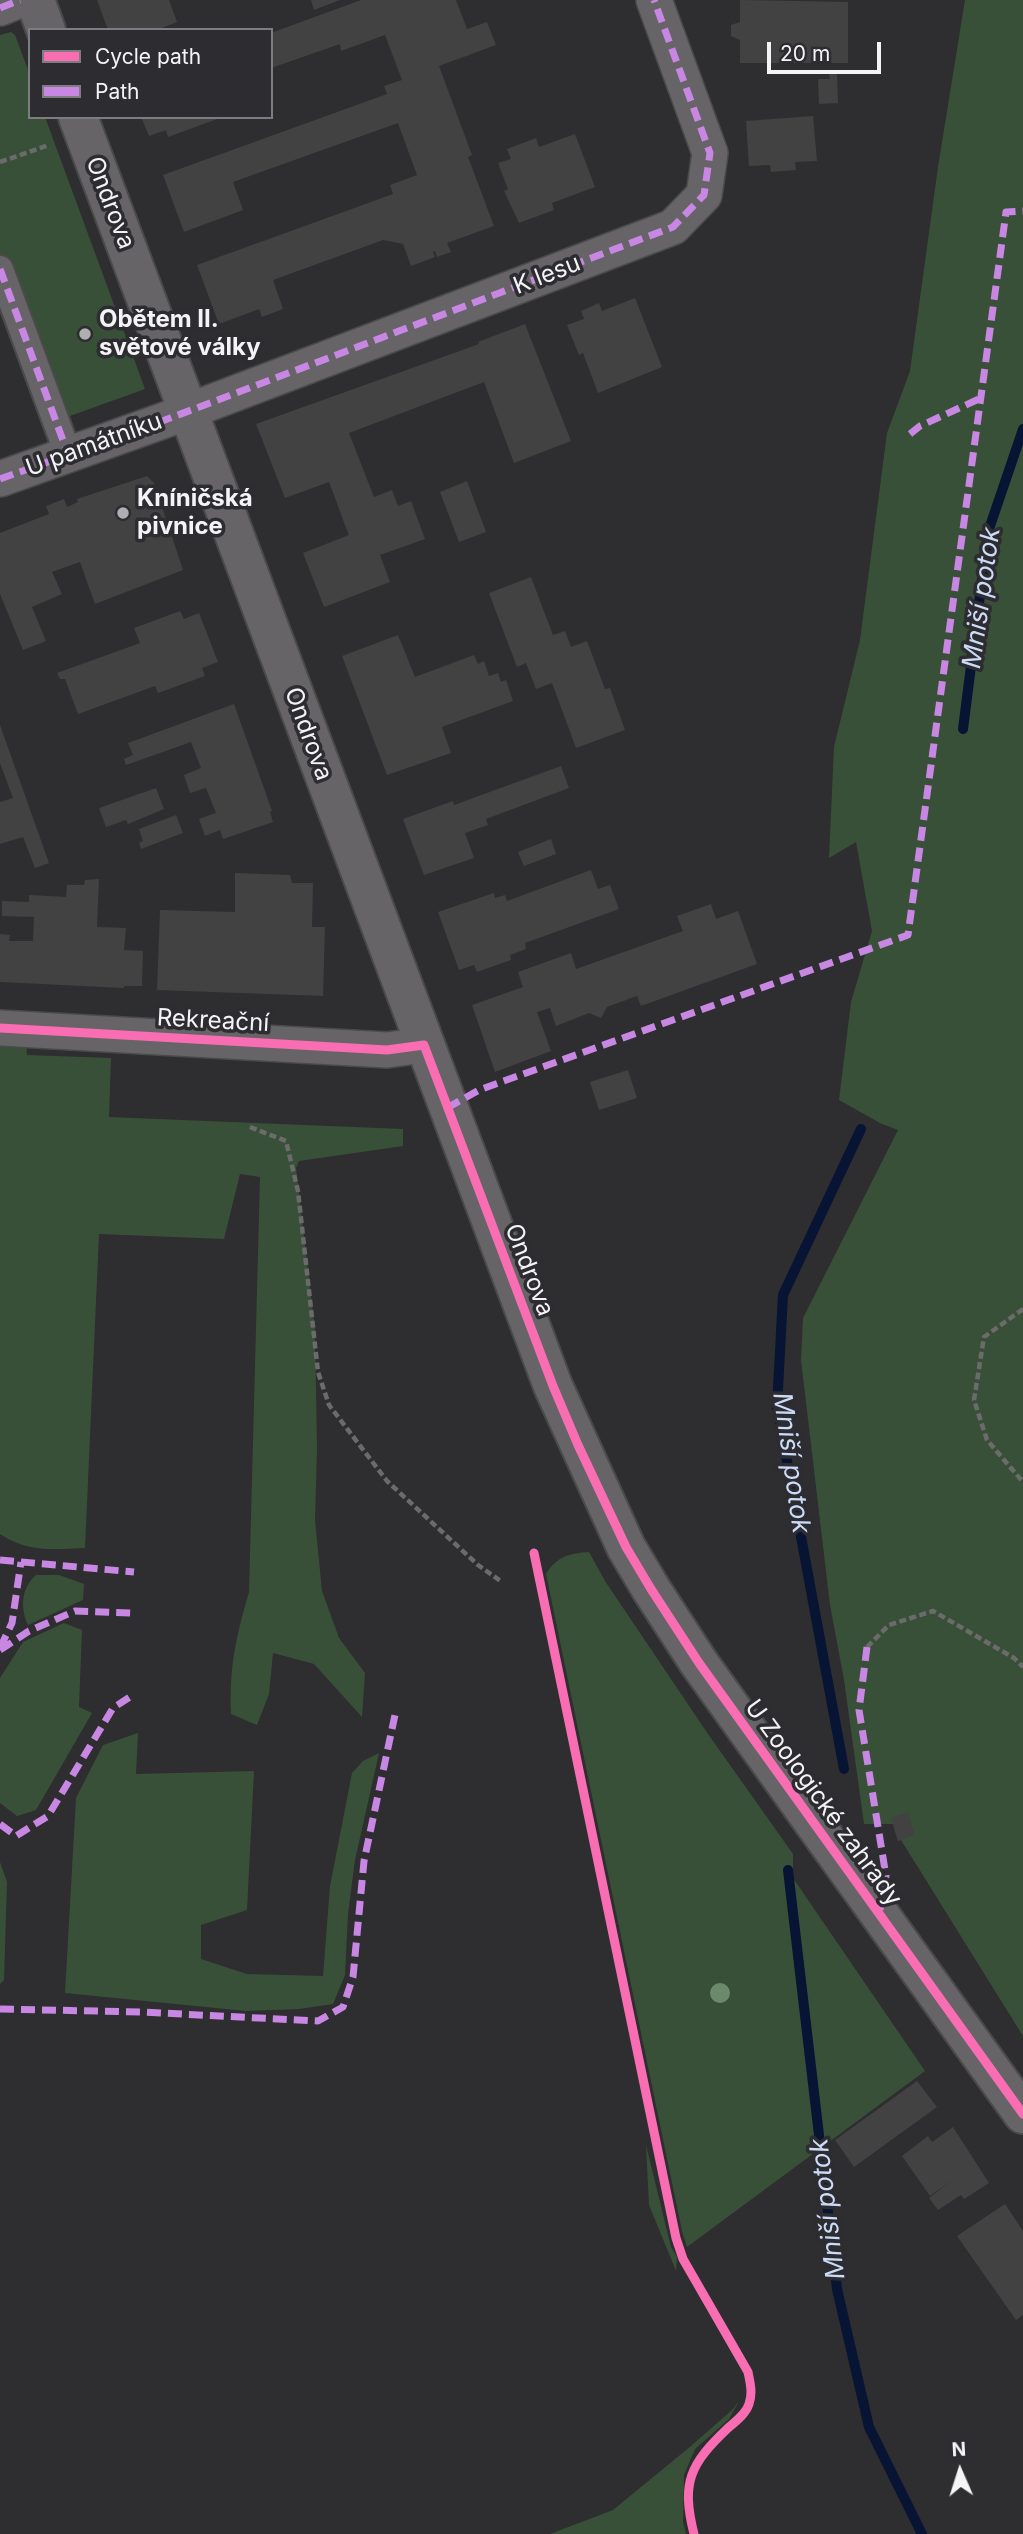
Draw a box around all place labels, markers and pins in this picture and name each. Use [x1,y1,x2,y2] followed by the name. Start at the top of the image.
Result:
[99,306,261,362] place label: Obětem II. světové války
[77,326,93,342] marker: Obětem II. světové války
[137,485,253,541] place label: Kníničská pivnice
[115,505,131,521] marker: Kníničská pivnice

